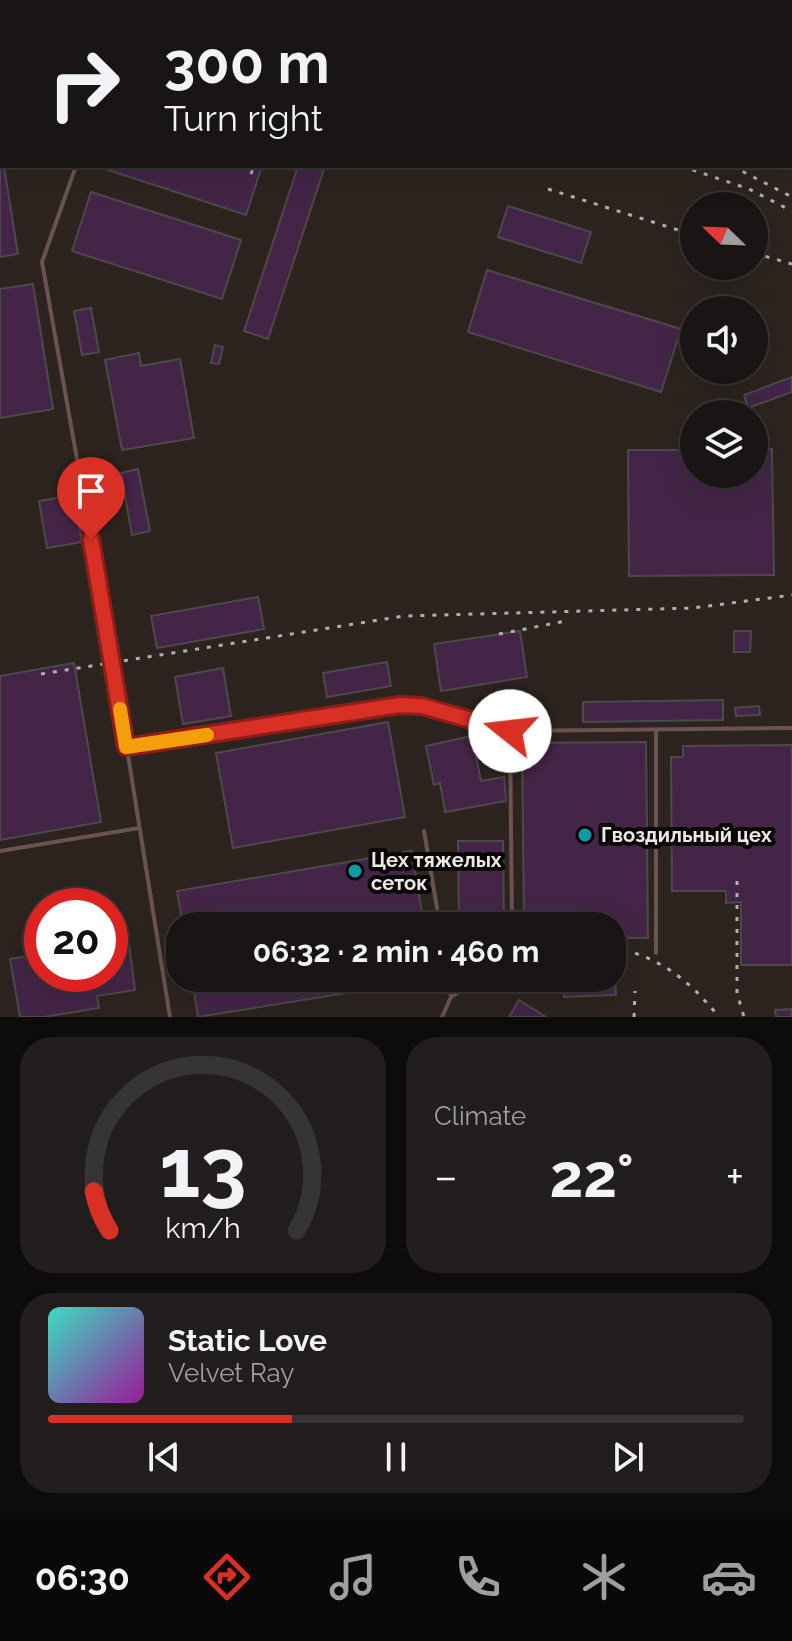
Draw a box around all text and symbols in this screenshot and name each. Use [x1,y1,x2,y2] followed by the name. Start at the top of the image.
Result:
[164,30,330,96] text: 300 m
[32,32,136,136] icon: right
[164,97,323,139] text: Turn right
[680,192,768,280] north arrow
[680,192,768,488] map controls
[680,296,768,384] button: sound
[680,400,768,488] button: layers
[57,457,125,539] pin
[69,469,113,513] icon: arrive
[468,689,552,773] position arrow
[601,823,772,847] place label: Гвоздильный цех
[576,826,594,844] marker: Гвоздильный цех
[371,848,502,895] place label: Цех тяжелых сеток
[346,862,364,880] marker: Цех тяжелых сеток
[24,888,128,992] speed limit sign: 20
[253,934,539,969] text: 06:32 · 2 min · 460 m
[434,1101,526,1131] text: Climate
[159,1119,247,1216] text: 13
[550,1141,634,1211] text: 22°
[434,1151,458,1202] text: −
[726,1151,744,1202] text: +
[165,1211,241,1245] text: km/h
[168,1323,327,1358] text: Static Love
[168,1358,294,1388] text: Velvet Ray
[142,1435,186,1479] icon: previous
[374,1435,418,1479] icon: pause
[606,1435,650,1479] icon: next
[199,1549,255,1605] icon: directions
[325,1549,381,1605] icon: music
[450,1549,506,1605] icon: phone
[576,1549,632,1605] icon: climate
[701,1549,757,1605] icon: car
[35,1556,130,1598] text: 06:30

